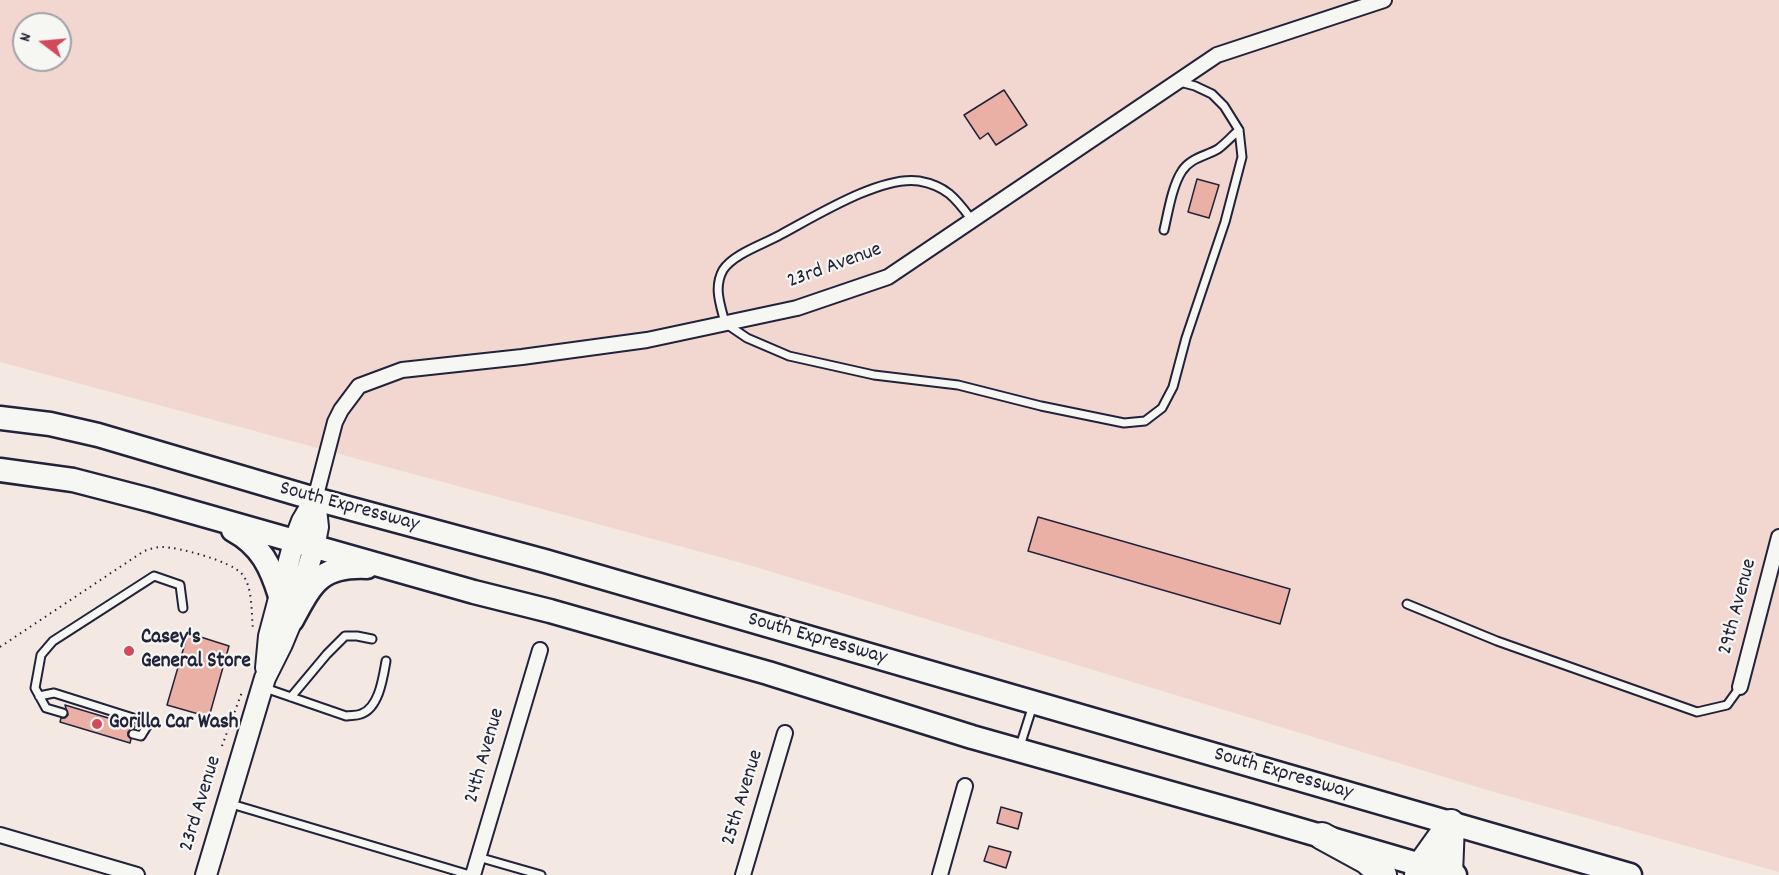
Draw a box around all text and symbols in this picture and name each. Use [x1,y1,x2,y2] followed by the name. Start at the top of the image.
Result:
[12,12,72,72] north arrow
[14,30,38,44] text: N
[784,238,886,296] street label: 23rd Avenue
[276,477,422,539] street label: South Expressway
[1714,556,1764,658] street label: 29th Avenue
[745,608,889,672] street label: South Expressway
[141,626,251,676] place label: Casey's General Store
[122,644,136,658] marker: Casey's General Store
[460,706,512,806] street label: 24th Avenue
[109,711,238,737] place label: Gorilla Car Wash
[90,717,104,731] marker: Gorilla Car Wash
[1211,743,1355,807] street label: South Expressway
[718,747,770,849] street label: 25th Avenue
[176,753,228,855] street label: 23rd Avenue

